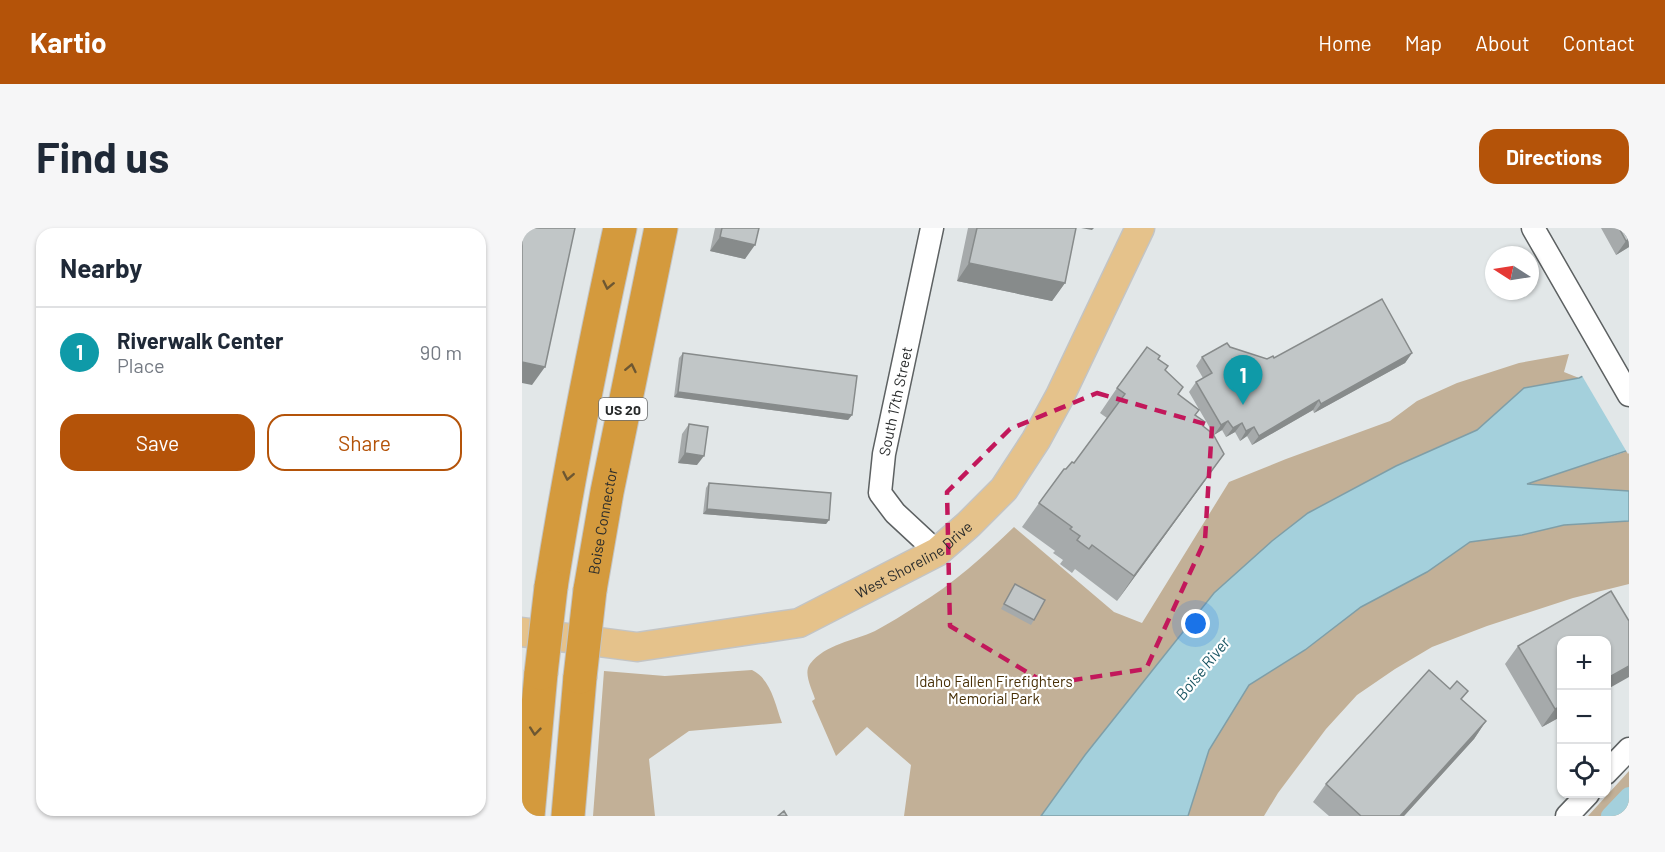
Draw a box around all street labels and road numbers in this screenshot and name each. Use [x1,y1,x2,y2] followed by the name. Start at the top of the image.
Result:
[875,345,915,457] street label: South 17th Street
[599,398,647,420] road number: US 20
[584,466,621,576] street label: Boise Connector
[852,517,975,602] street label: West Shoreline Drive

